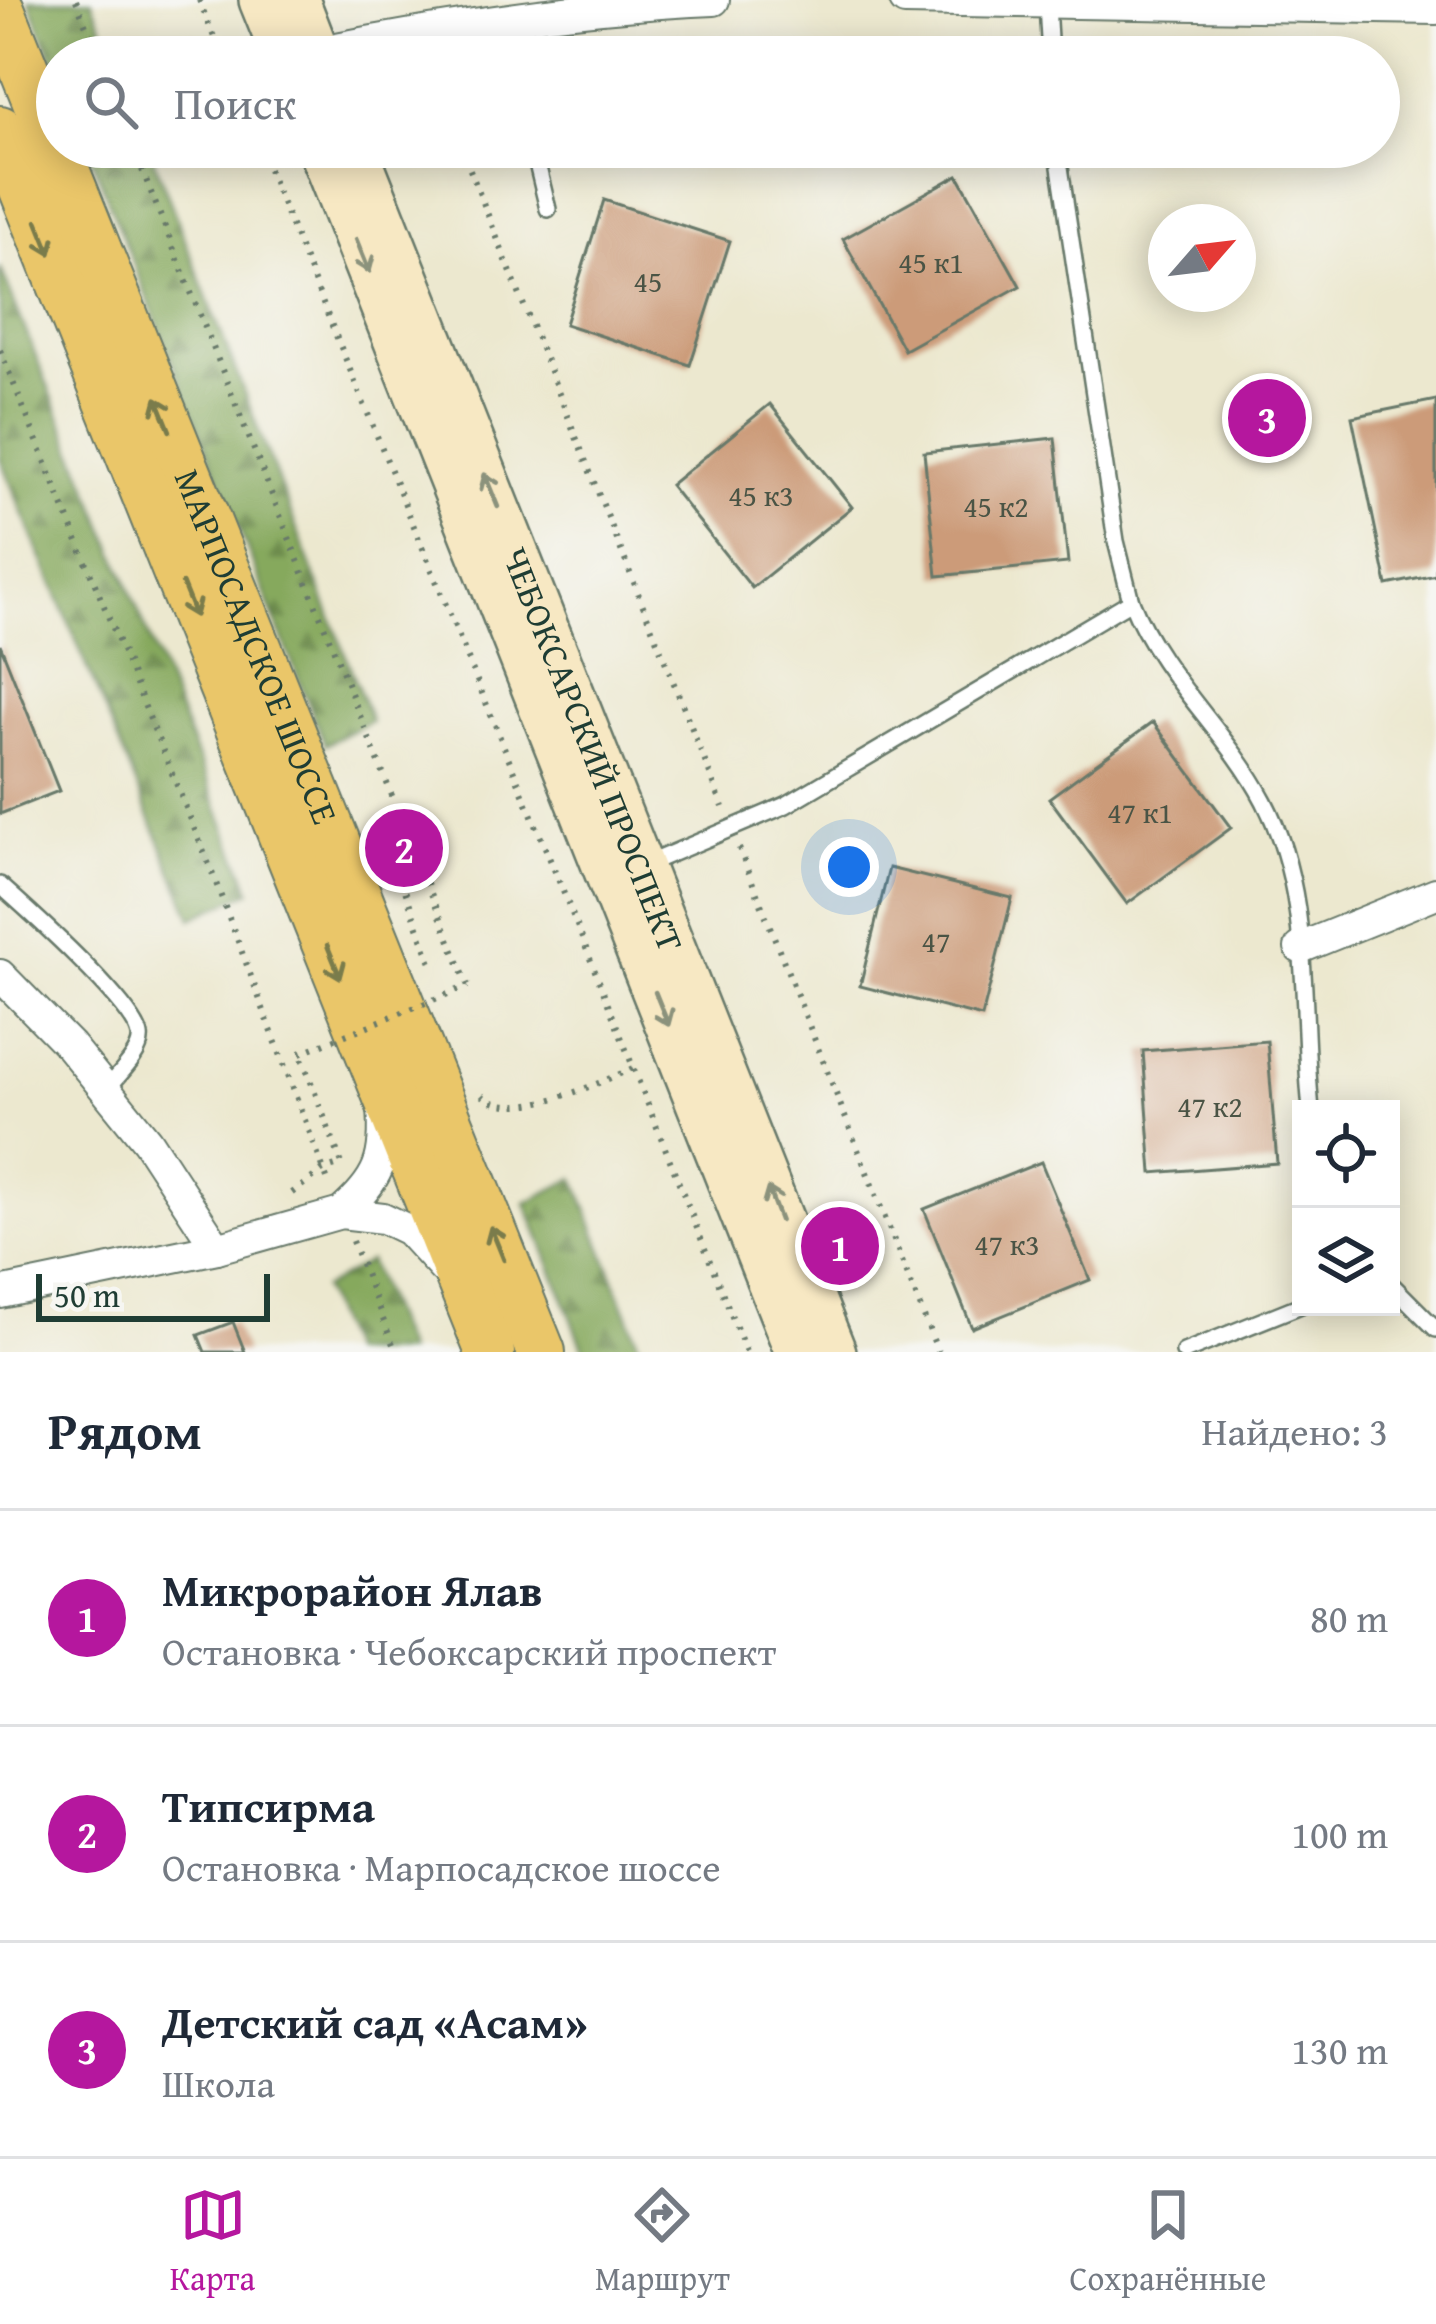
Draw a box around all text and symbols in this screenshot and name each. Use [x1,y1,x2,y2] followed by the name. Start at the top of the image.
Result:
[36,36,1400,168] search box
[78,69,144,135] icon: search
[174,70,296,135] text: Поиск
[1148,204,1256,312] north arrow
[34,219,56,256] one-way arrow
[354,236,375,273] one-way arrow
[898,240,964,284] house number: 45 к1
[634,259,662,303] house number: 45
[1228,373,1306,463] pin: 3
[151,397,172,434] one-way arrow
[162,461,352,831] street label: МАРПОСАДСКОЕ ШОССЕ
[479,473,500,510] one-way arrow
[728,473,794,517] house number: 45 к3
[963,484,1029,528] house number: 45 к2
[490,539,698,959] street label: ЧЕБОКСАРСКИЙ ПРОСПЕКТ
[180,581,201,618] one-way arrow
[1107,790,1173,834] house number: 47 к1
[365,803,443,893] pin: 2
[819,837,879,897] your location
[922,919,950,963] house number: 47
[325,943,346,980] one-way arrow
[652,989,674,1026] one-way arrow
[1177,1084,1243,1128] house number: 47 к2
[1292,1100,1400,1316] map controls
[1292,1100,1400,1208] button: locate
[761,1187,783,1224] one-way arrow
[801,1201,879,1291] pin: 1
[1292,1208,1400,1316] button: layers
[974,1222,1040,1266] house number: 47 к3
[485,1226,506,1263] one-way arrow
[36,1268,270,1321] scale bar
[54,1271,120,1319] text: 50 m
[48,1393,202,1468] text: Рядом
[1201,1402,1388,1459] text: Найдено: 3
[162,1557,543,1622] text: Микрорайон Ялав
[77,1589,97,1646] text: 1
[1310,1589,1388,1646] text: 80 m
[162,1622,776,1679] text: Остановка · Чебоксарский проспект
[162,1773,375,1838] text: Типсирма
[77,1805,97,1862] text: 2
[1291,1805,1388,1862] text: 100 m
[162,1838,721,1895] text: Остановка · Марпосадское шоссе
[162,1989,588,2054] text: Детский сад «Асам»
[77,2021,97,2078] text: 3
[1291,2021,1388,2078] text: 130 m
[162,2054,275,2111] text: Школа
[170,2182,255,2302] tab: Карта
[595,2182,730,2302] tab: Маршрут
[1070,2182,1266,2302] tab: Сохранённые

